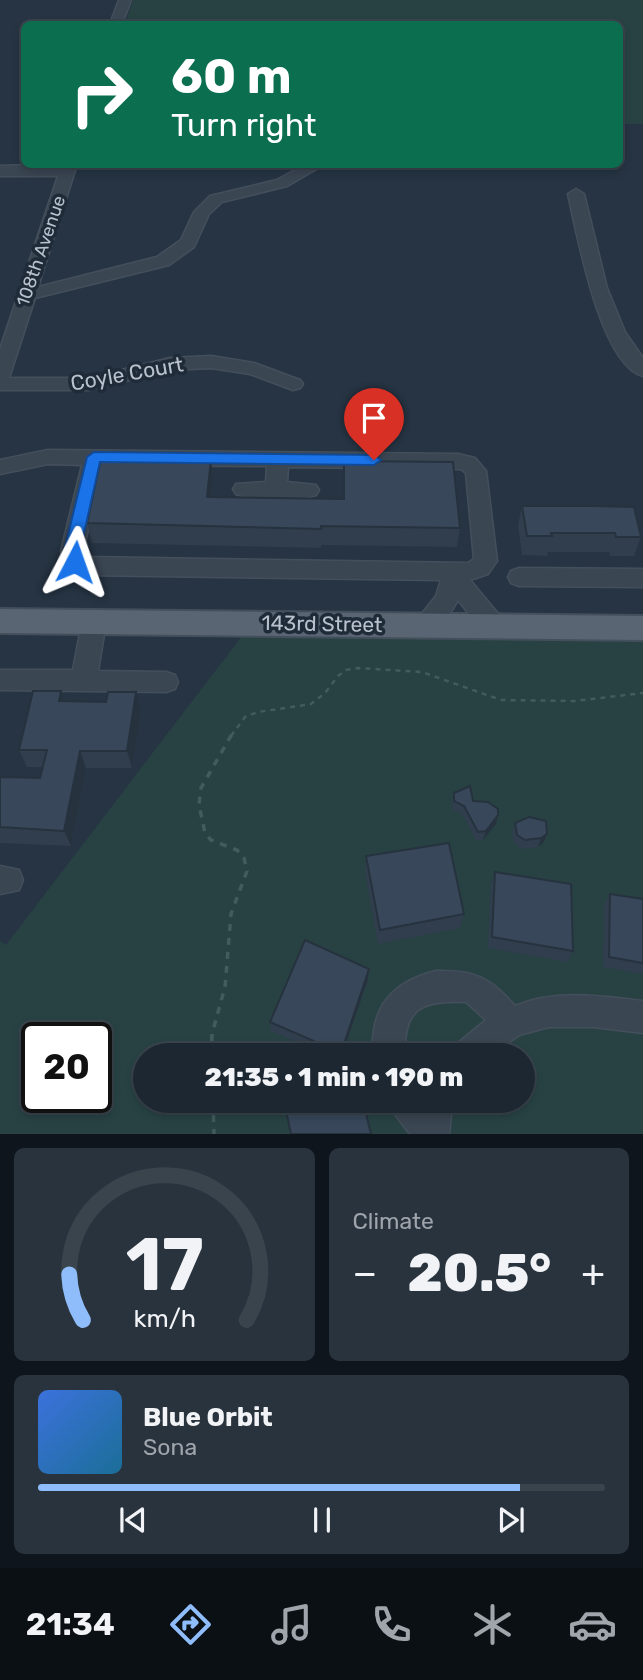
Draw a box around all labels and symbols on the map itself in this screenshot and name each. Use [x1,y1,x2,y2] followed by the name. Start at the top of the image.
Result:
[12,193,70,309] street label: 108th Avenue
[69,351,185,396] street label: Coyle Court
[344,388,404,460] pin
[38,525,112,599] position arrow
[261,610,383,637] street label: 143rd Street
[21,1022,112,1113] speed limit sign: 20

